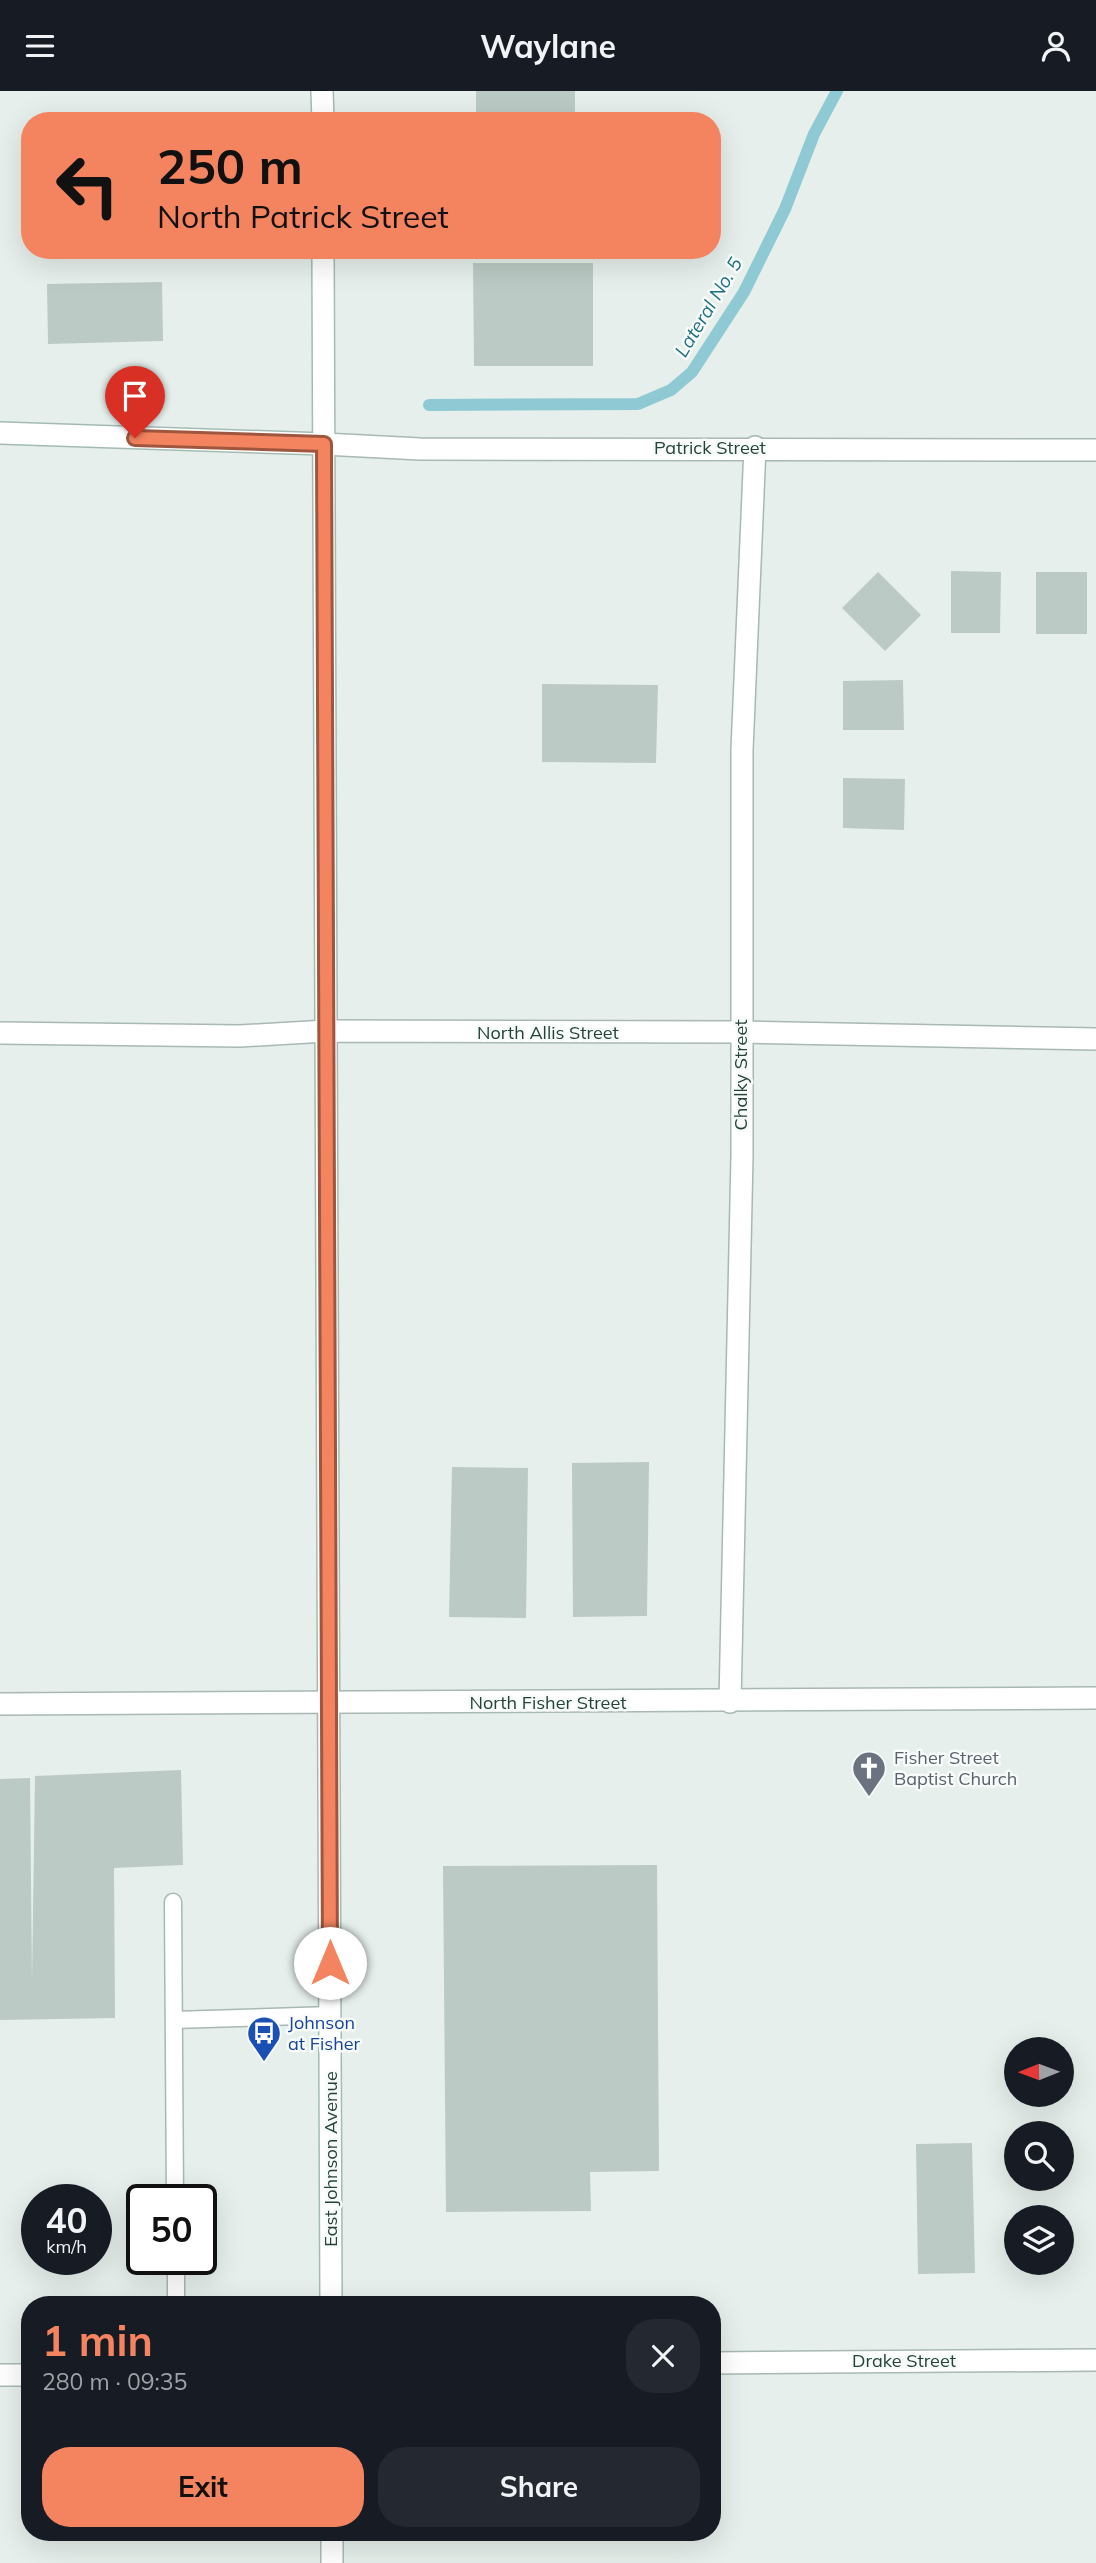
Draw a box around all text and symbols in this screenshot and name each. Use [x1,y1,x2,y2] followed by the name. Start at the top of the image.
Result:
[480,26,616,66] text: Waylane
[21,27,59,65] icon: menu
[1037,27,1075,65] icon: person
[157,135,303,196] text: 250 m
[42,140,133,231] icon: left
[157,196,449,236] text: North Patrick Street
[669,252,747,361] water label: Lateral No. 5
[105,366,165,438] pin
[116,377,154,415] icon: arrive
[654,436,766,459] street label: Patrick Street
[729,1020,752,1130] street label: Chalky Street
[477,1021,619,1044] street label: North Allis Street
[470,1691,626,1714] street label: North Fisher Street
[894,1746,1017,1790] place label: Fisher Street Baptist Church
[850,1749,888,1798] church icon: Fisher Street Baptist Church
[293,1926,367,2000] position arrow
[288,2011,360,2055] place label: Johnson at Fisher
[245,2014,283,2063] bus stop icon: Johnson at Fisher
[1004,2037,1074,2107] north arrow
[1004,2037,1074,2275] map controls
[319,2071,342,2247] street label: East Johnson Avenue
[1004,2121,1074,2191] button: search
[126,2184,217,2275] speed limit sign: 50
[45,2198,88,2242] text: 40
[1004,2205,1074,2275] button: layers
[46,2235,87,2258] text: km/h
[42,2314,153,2367] text: 1 min
[626,2319,700,2393] button: close
[852,2349,956,2372] street label: Drake Street
[42,2367,187,2396] text: 280 m · 09:35
[42,2447,364,2527] button: Exit
[378,2447,700,2527] button: Share

